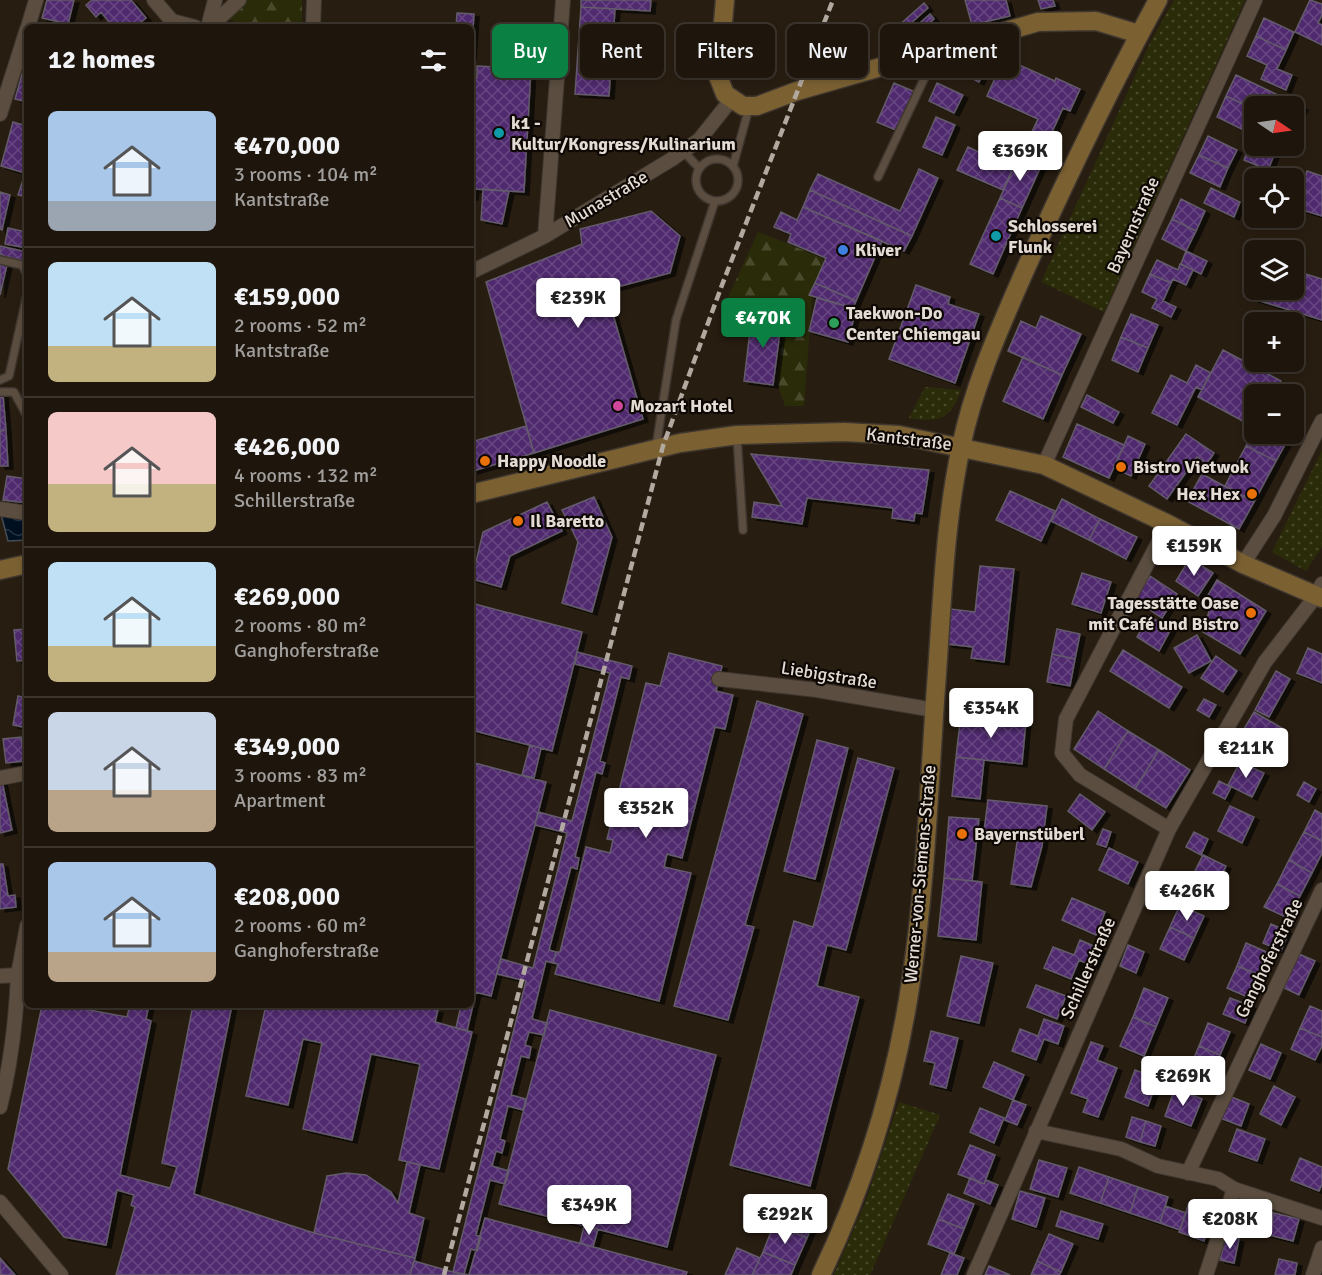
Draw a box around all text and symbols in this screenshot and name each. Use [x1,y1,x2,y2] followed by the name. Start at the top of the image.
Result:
[492,24,568,78] chip: Buy
[580,24,664,78] chip: Rent
[676,24,775,78] chip: Filters
[787,24,868,78] chip: New
[880,24,1019,78] chip: Apartment
[48,44,155,76] text: 12 homes
[417,44,450,77] icon: filters
[1244,96,1304,156] north arrow
[1244,96,1304,444] map controls
[511,112,736,155] place label: k1 - Kultur/Kongress/Kulinarium
[492,126,506,140] marker: k1 - Kultur/Kongress/Kulinarium
[234,130,340,162] text: €470,000
[978,131,1062,182] pin: €369K
[96,135,168,207] icon: home
[992,138,1048,163] text: €369K
[234,162,378,187] text: 3 rooms · 104 m²
[560,166,652,232] street label: Munastraße
[1244,168,1304,228] button: locate
[1102,173,1164,277] street label: Bayernstraße
[234,187,330,212] text: Kantstraße
[1008,215,1097,258] place label: Schlosserei Flunk
[989,229,1003,243] marker: Schlosserei Flunk
[855,239,902,261] place label: Kliver
[1244,240,1304,300] button: layers
[836,243,850,257] marker: Kliver
[536,278,620,329] pin: €239K
[234,281,340,313] text: €159,000
[550,285,606,310] text: €239K
[96,286,168,358] icon: home
[721,298,805,349] pin: €470K
[846,302,981,345] place label: Taekwon-Do Center Chiemgau
[735,305,791,330] text: €470K
[1244,312,1304,372] button: +
[234,313,367,338] text: 2 rooms · 52 m²
[827,316,841,330] marker: Taekwon-Do Center Chiemgau
[234,338,330,363] text: Kantstraße
[1244,384,1304,444] button: −
[630,395,733,417] place label: Mozart Hotel
[611,399,625,413] marker: Mozart Hotel
[865,423,953,455] street label: Kantstraße
[234,431,340,463] text: €426,000
[96,436,168,508] icon: home
[497,450,606,472] place label: Happy Noodle
[478,454,492,468] marker: Happy Noodle
[1133,456,1250,478] place label: Bistro Vietwok
[1114,460,1128,474] marker: Bistro Vietwok
[234,463,378,488] text: 4 rooms · 132 m²
[1176,483,1240,505] place label: Hex Hex
[1245,487,1259,501] marker: Hex Hex
[234,488,355,513] text: Schillerstraße
[530,510,604,532] place label: Il Baretto
[511,514,525,528] marker: Il Baretto
[1152,526,1236,577] pin: €159K
[1166,533,1222,558] text: €159K
[234,581,340,613] text: €269,000
[96,586,168,658] icon: home
[1088,592,1239,635] place label: Tagesstätte Oase mit Café und Bistro
[1244,606,1258,620] marker: Tagesstätte Oase mit Café und Bistro
[234,613,367,638] text: 2 rooms · 80 m²
[234,638,379,663] text: Ganghoferstraße
[779,657,879,693] street label: Liebigstraße
[949,688,1033,739] pin: €354K
[963,695,1019,720] text: €354K
[1204,728,1288,779] pin: €211K
[234,731,340,763] text: €349,000
[1218,735,1274,760] text: €211K
[96,736,168,808] icon: home
[234,763,367,788] text: 3 rooms · 83 m²
[900,764,940,984] street label: Werner-von-Siemens-Straße
[234,788,326,813] text: Apartment
[604,788,688,839] pin: €352K
[618,795,674,820] text: €352K
[974,823,1085,845] place label: Bayernstüberl
[955,827,969,841] marker: Bayernstüberl
[1145,871,1229,922] pin: €426K
[1159,878,1215,903] text: €426K
[234,881,340,913] text: €208,000
[96,886,168,958] icon: home
[1230,894,1308,1022] street label: Ganghoferstraße
[234,913,367,938] text: 2 rooms · 60 m²
[1056,914,1120,1022] street label: Schillerstraße
[234,938,379,963] text: Ganghoferstraße
[1141,1056,1225,1107] pin: €269K
[1155,1063,1211,1088] text: €269K
[547,1185,631,1236] pin: €349K
[561,1192,617,1217] text: €349K
[743,1194,827,1245] pin: €292K
[1188,1199,1272,1250] pin: €208K
[757,1201,813,1226] text: €292K
[1202,1206,1258,1231] text: €208K

